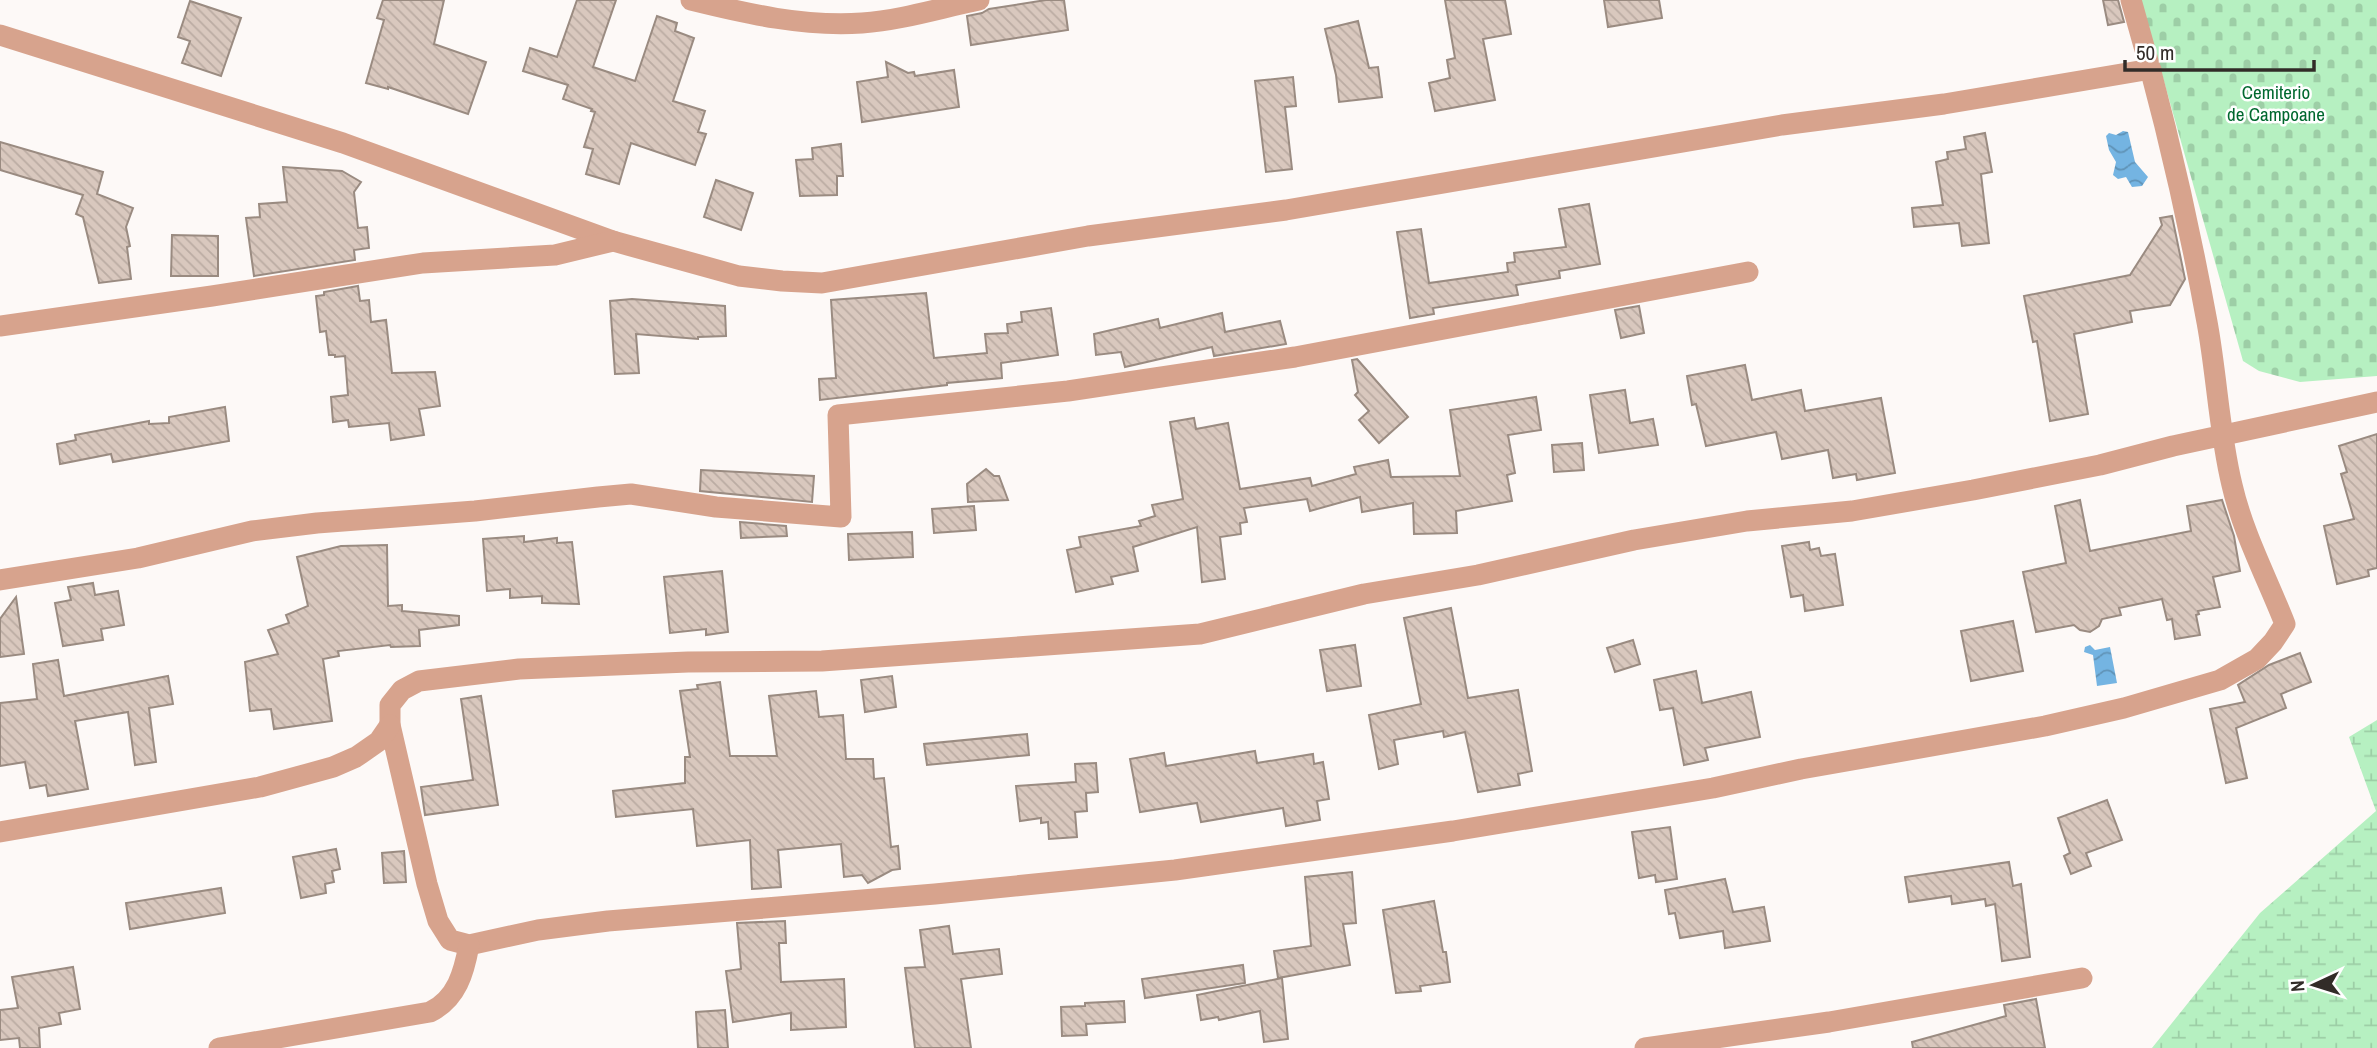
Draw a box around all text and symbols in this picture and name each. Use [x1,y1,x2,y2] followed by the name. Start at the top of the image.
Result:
[2125,28,2314,72] scale bar
[2136,38,2174,67] text: 50 m
[2227,79,2325,127] park label: Cemiterio de Campoane
[2279,950,2349,1020] north arrow
[2284,980,2310,993] text: N

